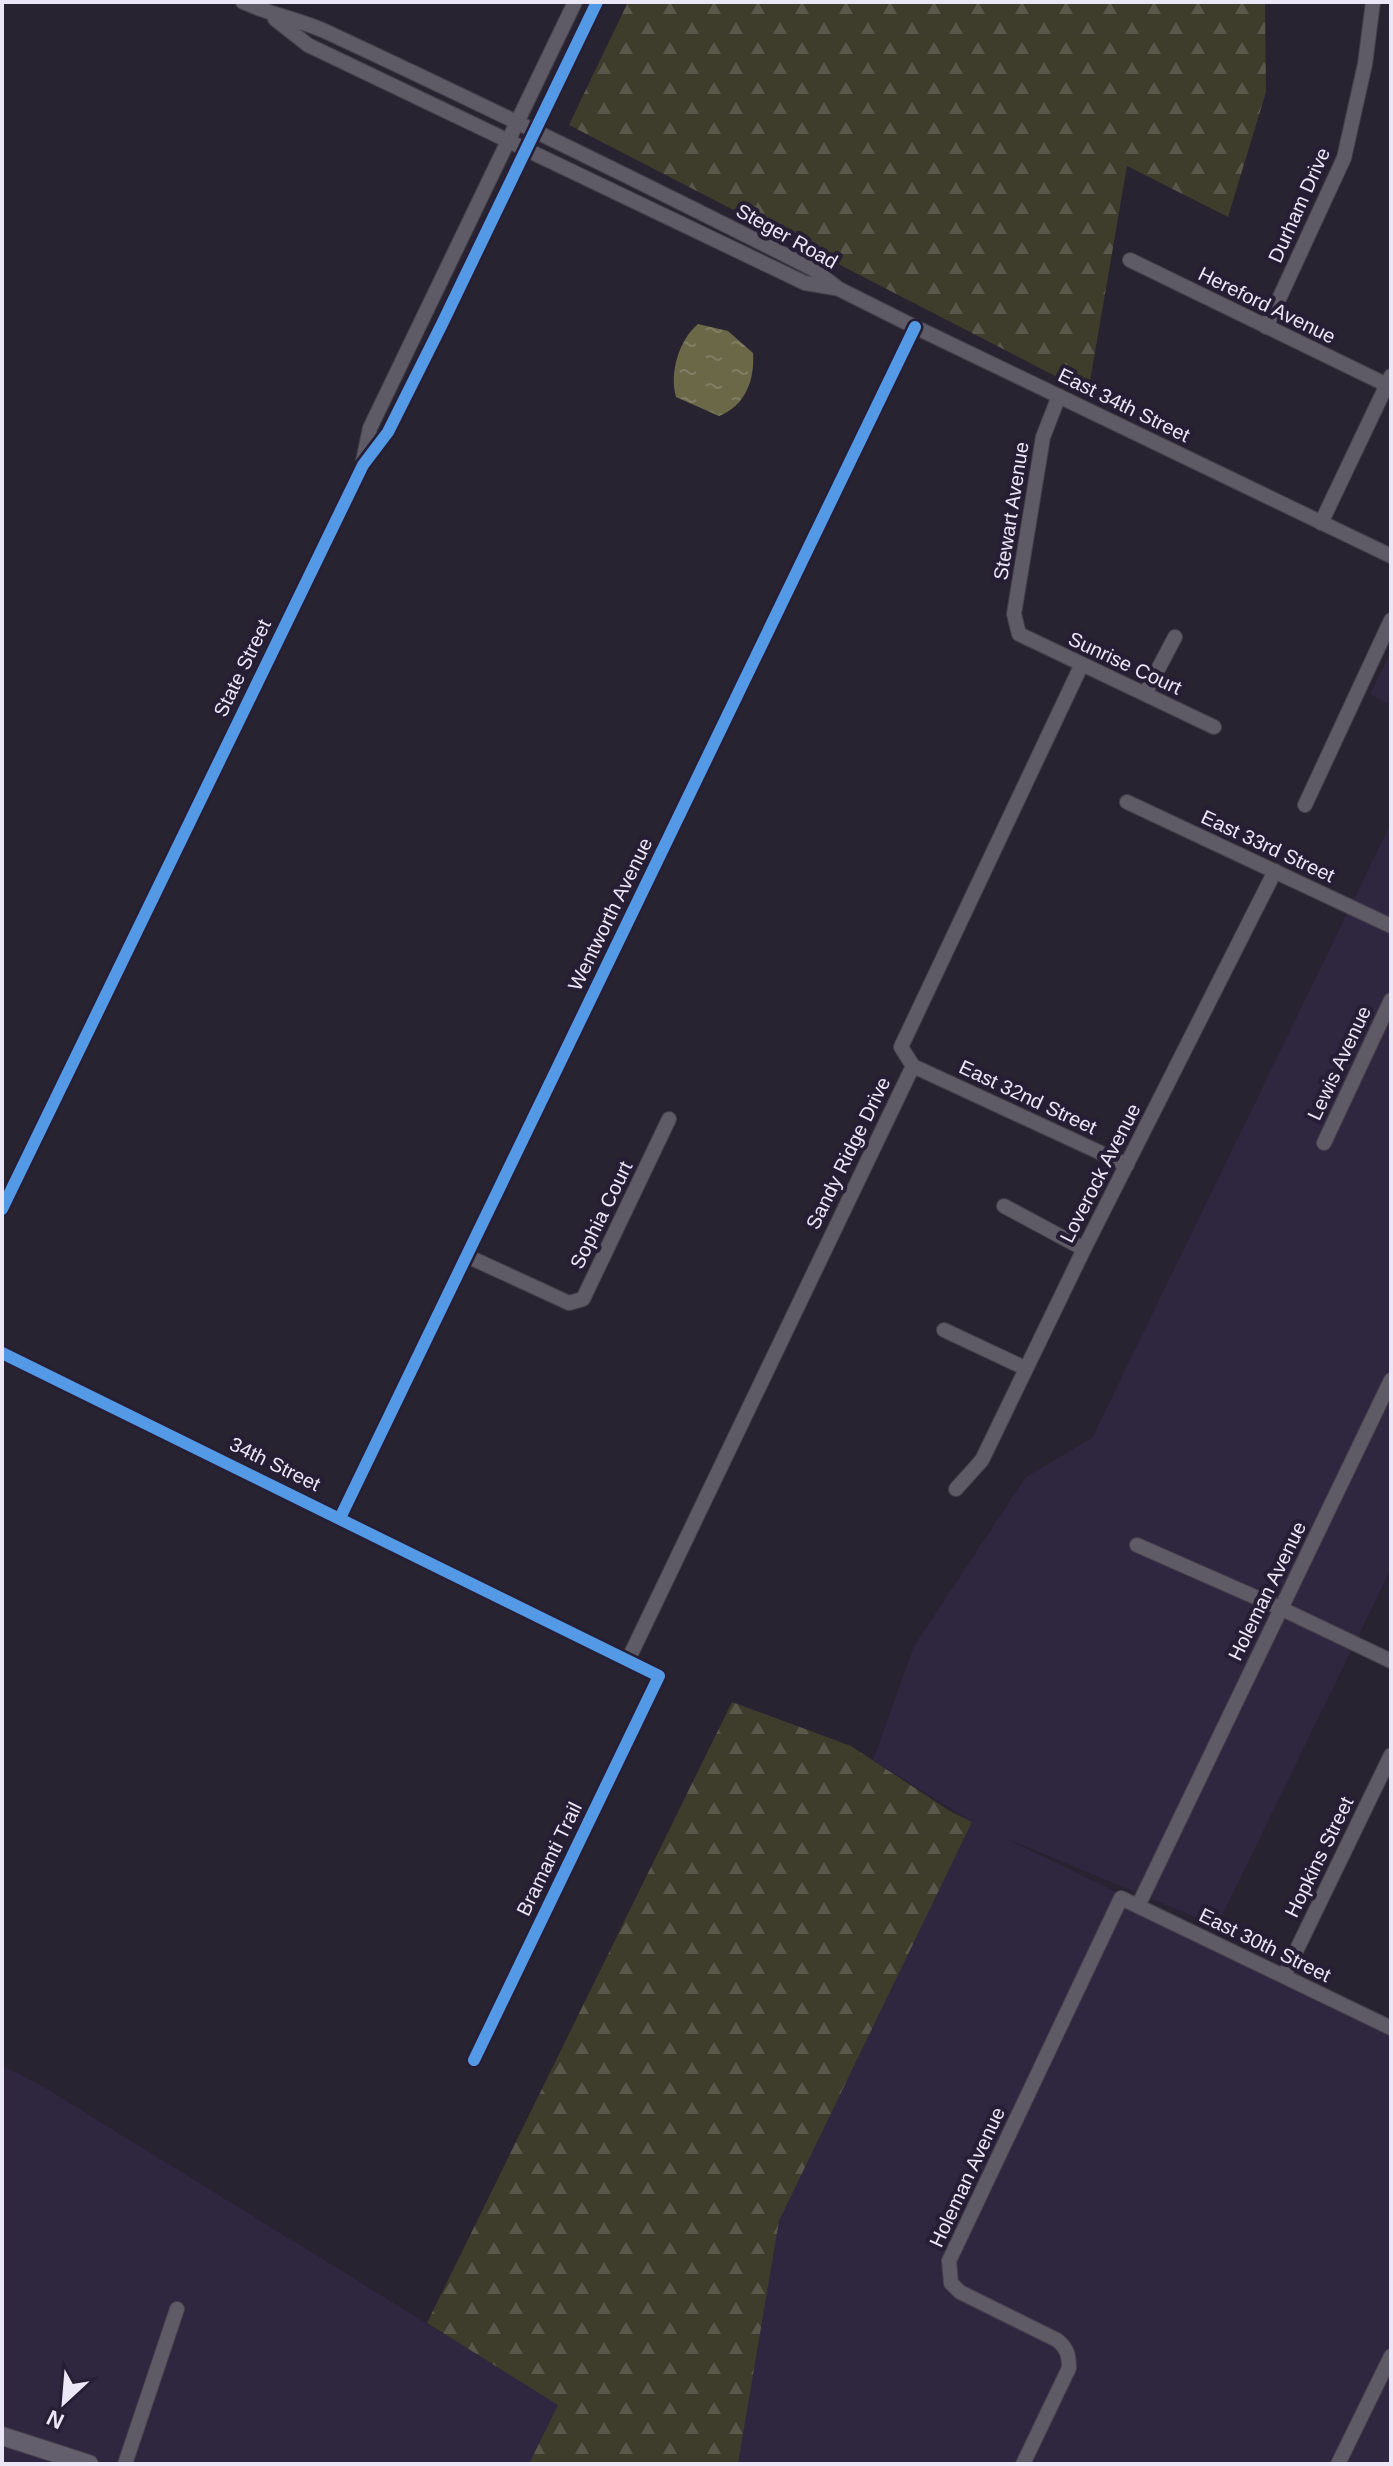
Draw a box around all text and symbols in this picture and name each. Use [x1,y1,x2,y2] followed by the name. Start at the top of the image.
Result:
[1264,144,1334,266] street label: Durham Drive
[733,199,841,273] street label: Steger Road
[1195,262,1339,348] street label: Hereford Avenue
[1055,364,1194,447] street label: East 34th Street
[989,440,1033,582] street label: Stewart Avenue
[209,615,275,720] street label: State Street
[1065,627,1185,699] street label: Sunrise Court
[1198,805,1339,887] street label: East 33rd Street
[563,834,657,994] street label: Wentworth Avenue
[1303,1003,1375,1123] street label: Lewis Avenue
[956,1056,1101,1139] street label: East 32nd Street
[802,1073,894,1233] street label: Sandy Ridge Drive
[1055,1100,1145,1246] street label: Loverock Avenue
[566,1157,637,1272] street label: Sophia Court
[226,1433,324,1496] street label: 34th Street
[1224,1518,1310,1664] street label: Holeman Avenue
[1280,1793,1358,1921] street label: Hopkins Street
[512,1799,586,1919] street label: Bramanti Trail
[1196,1904,1335,1987] street label: East 30th Street
[925,2103,1009,2251] street label: Holeman Avenue
[24,2362,104,2442] north arrow
[43,2405,68,2434] text: N

